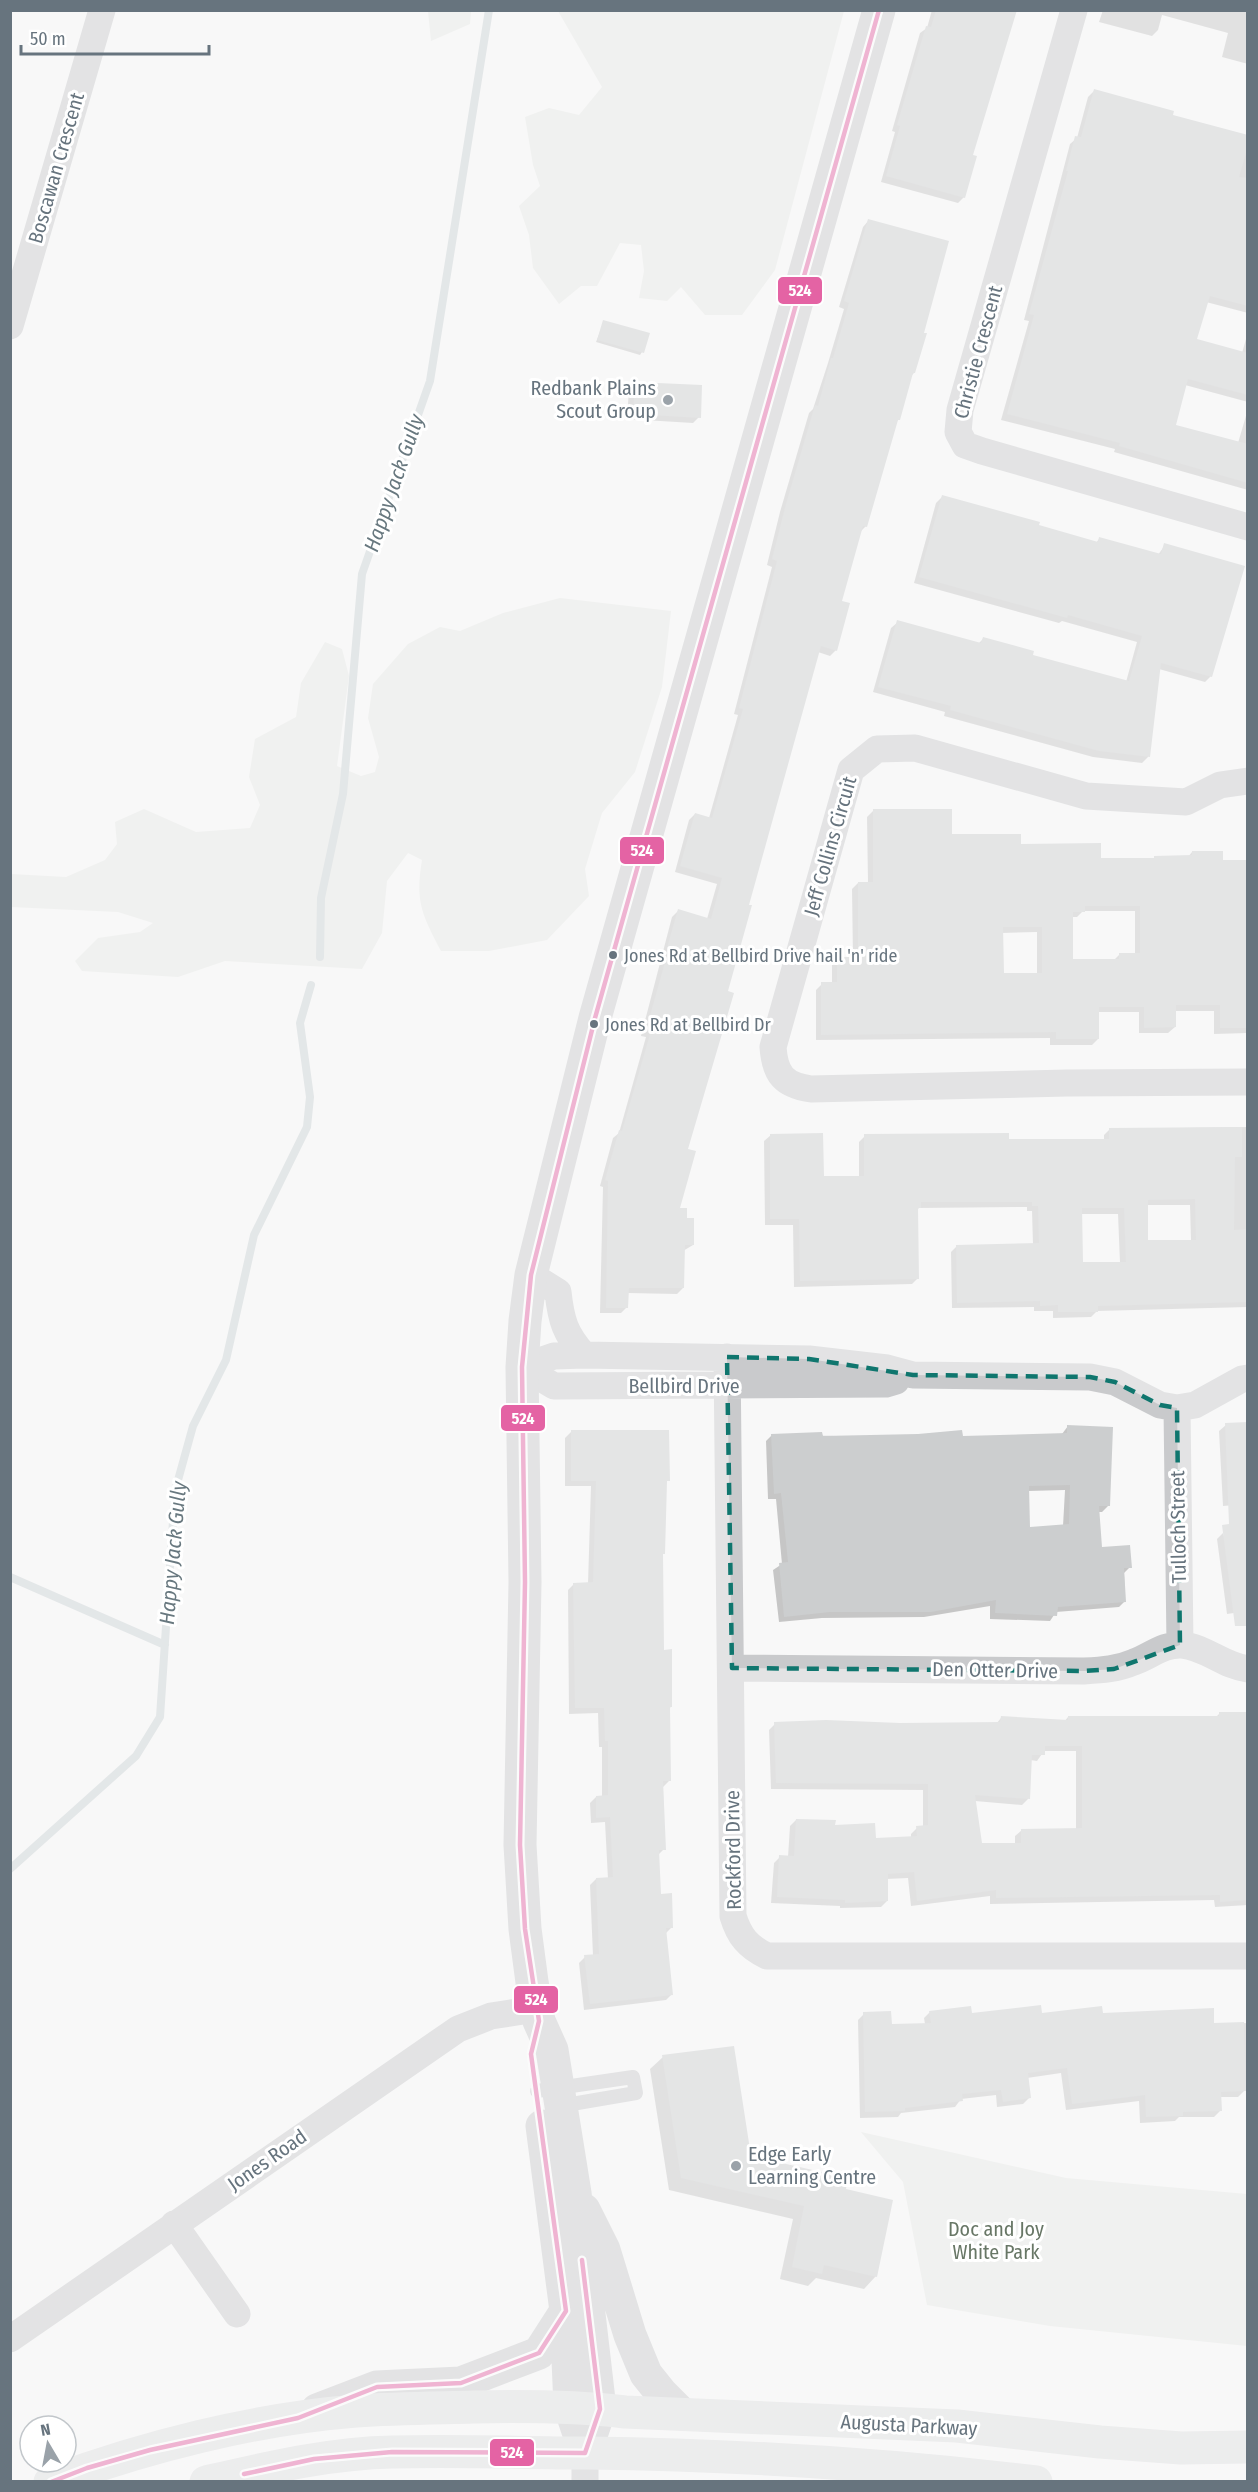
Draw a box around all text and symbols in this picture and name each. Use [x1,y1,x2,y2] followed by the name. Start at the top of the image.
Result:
[21,18,208,56] scale bar
[30,28,66,50] text: 50 m
[23,89,89,246] street label: Boscawan Crescent
[777,276,823,305] line badge: 524
[789,281,811,300] text: 524
[949,282,1007,421] street label: Christie Crescent
[531,376,656,423] place label: Redbank Plains Scout Group
[661,393,675,407] marker: Redbank Plains Scout Group
[358,410,430,555] water label: Happy Jack Gully
[799,773,862,919] street label: Jeff Collins Circuit
[619,836,665,865] line badge: 524
[631,841,653,860] text: 524
[624,945,897,967] place label: Jones Rd at Bellbird Drive hail 'n' ride
[607,949,619,961] marker: Jones Rd at Bellbird Drive hail 'n' ride
[605,1014,771,1036] place label: Jones Rd at Bellbird Dr
[588,1018,600,1030] marker: Jones Rd at Bellbird Dr
[628,1374,740,1398] street label: Bellbird Drive
[500,1404,546,1432] line badge: 524
[512,1409,534,1428] text: 524
[1165,1470,1191,1584] street label: Tulloch Street
[154,1480,192,1626] water label: Happy Jack Gully
[932,1657,1058,1683] street label: Den Otter Drive
[720,1790,746,1910] street label: Rockford Drive
[513,1985,559,2014] line badge: 524
[525,1990,547,2009] text: 524
[223,2124,311,2196] street label: Jones Road
[748,2142,876,2189] place label: Edge Early Learning Centre
[729,2159,743,2173] marker: Edge Early Learning Centre
[948,2217,1044,2264] park label: Doc and Joy White Park
[840,2409,978,2441] street label: Augusta Parkway
[18,2414,78,2474] north arrow
[39,2420,52,2440] text: N
[489,2438,535,2467] line badge: 524
[501,2443,523,2462] text: 524

